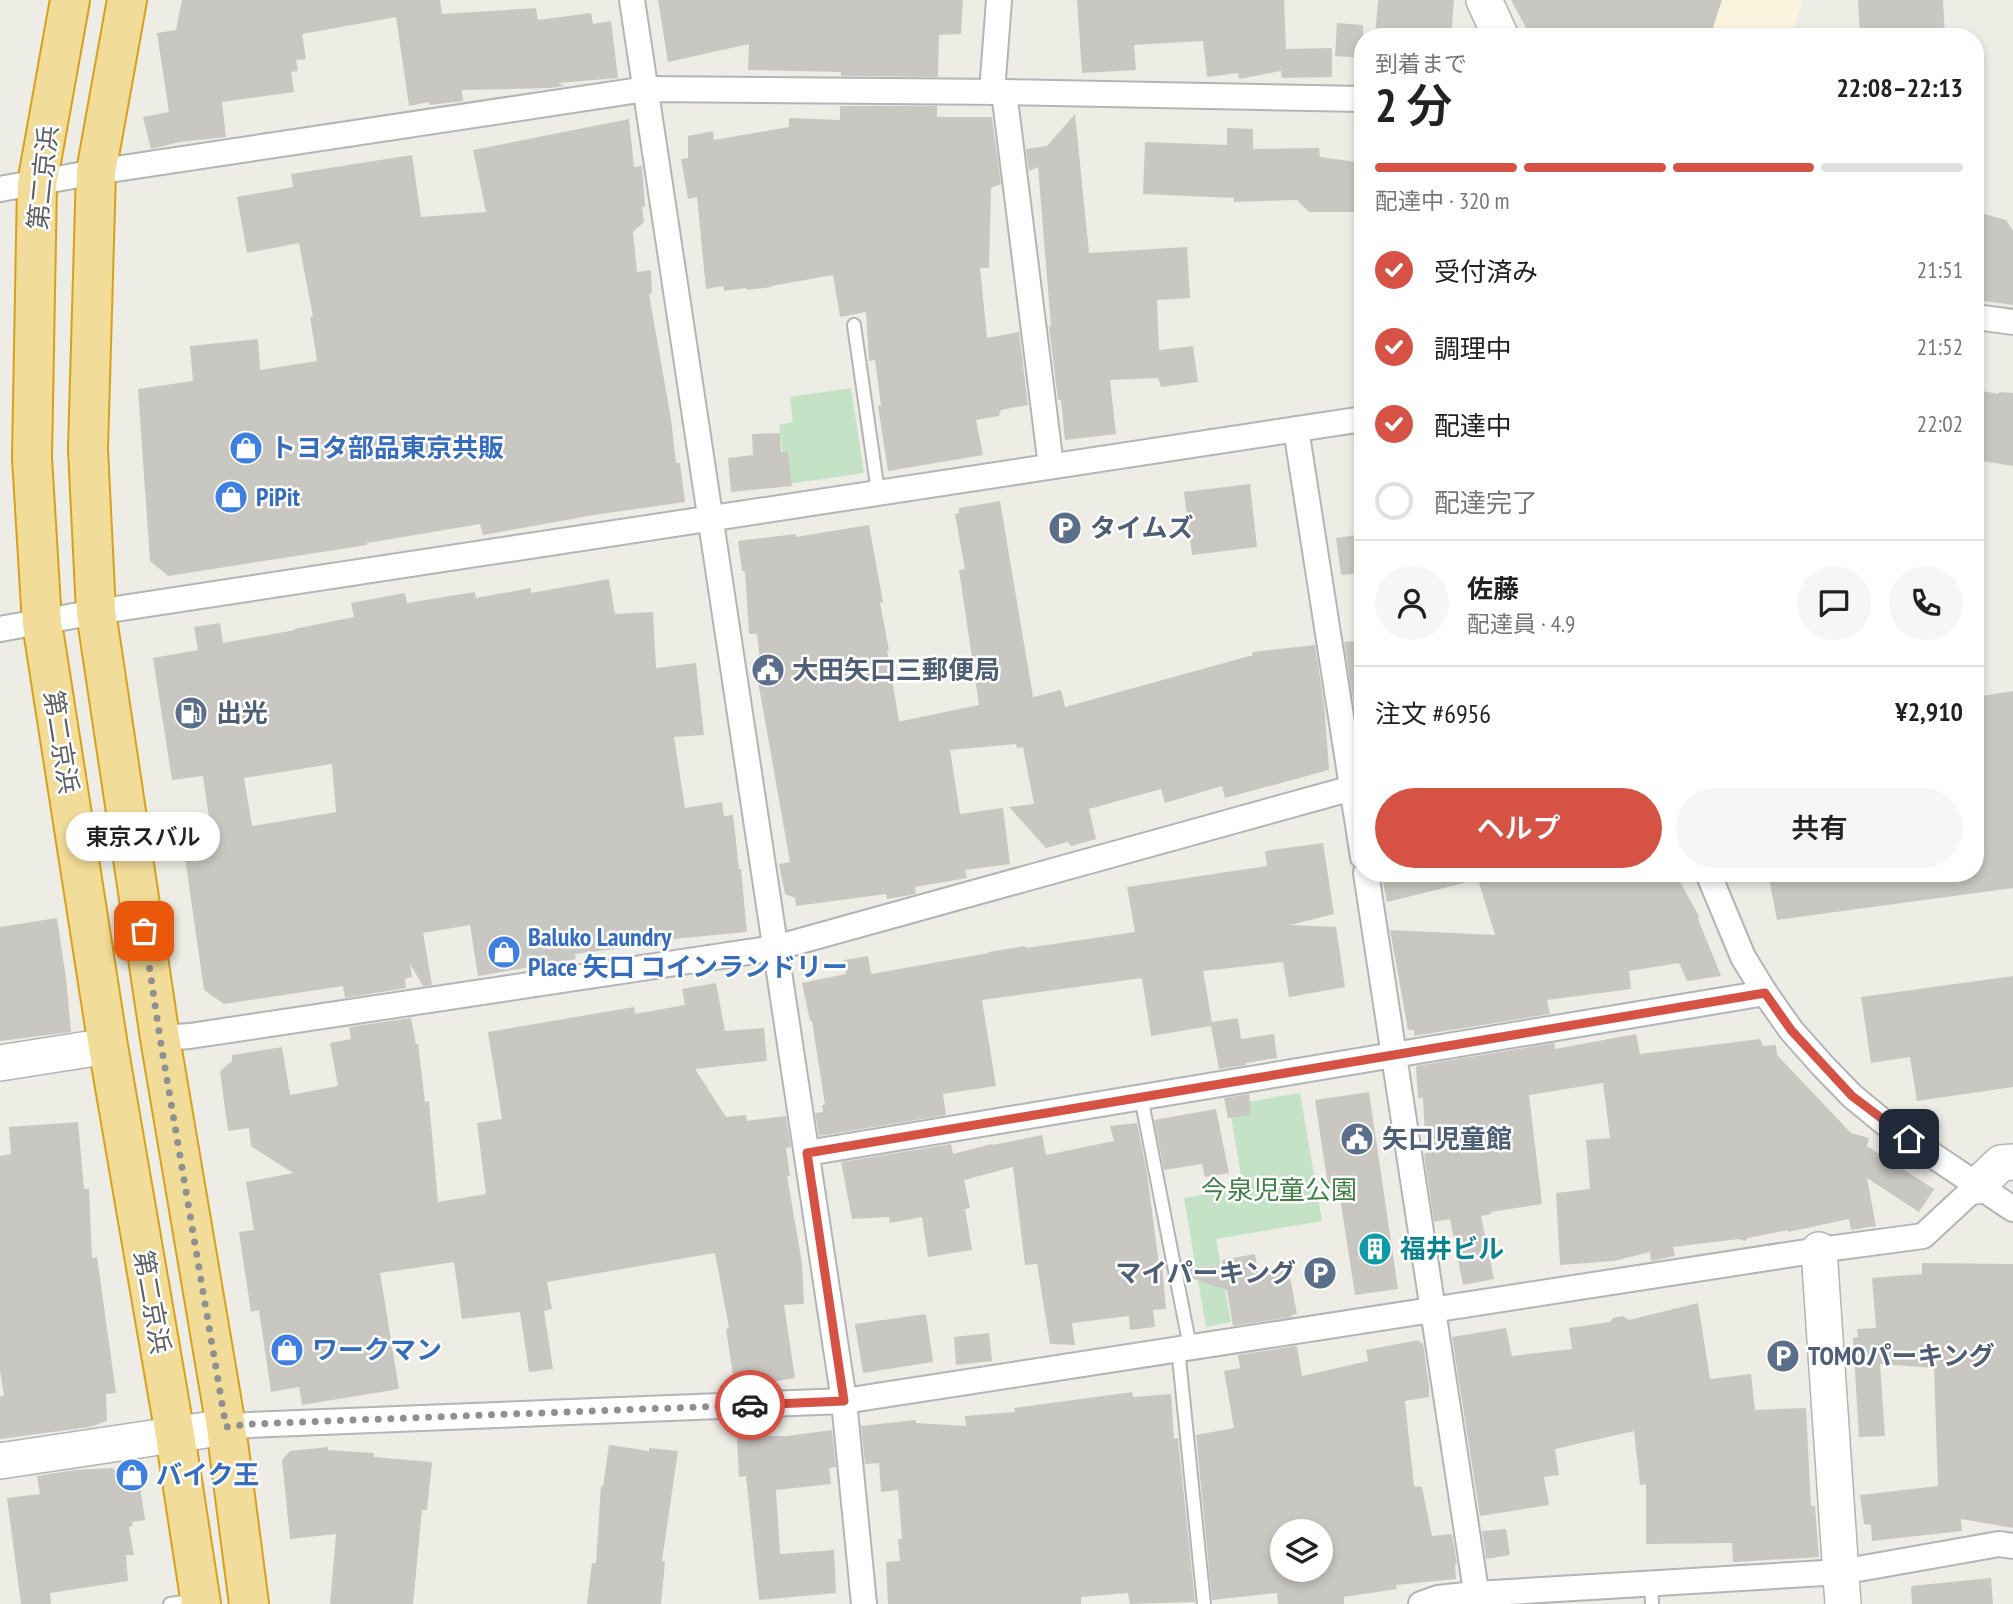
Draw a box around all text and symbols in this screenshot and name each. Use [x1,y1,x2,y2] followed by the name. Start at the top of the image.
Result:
[1375,49,1467,78] text: 到着まで
[1836,71,1963,104] text: 22:08–22:13
[1375,75,1452,135] text: 2 分
[21,125,64,231] street label: 第二京浜
[1375,186,1510,215] text: 配達中 · 320 m
[1375,251,1413,289] icon: check
[1434,255,1538,288] text: 受付済み
[1917,255,1963,284] text: 21:51
[1375,328,1413,366] icon: check
[1434,332,1512,365] text: 調理中
[1917,332,1963,361] text: 21:52
[1375,405,1413,443] icon: check
[1434,409,1512,442] text: 配達中
[1917,409,1963,438] text: 22:02
[227,429,265,467] shop icon: トヨタ部品東京共販
[270,431,504,464] place label: トヨタ部品東京共販
[212,478,250,516] shop icon: PiPit
[256,480,301,513] place label: PiPit
[1434,486,1538,519] text: 配達完了
[1046,509,1084,547] parking icon: タイムズ
[1090,511,1193,544] place label: タイムズ
[1375,566,1449,640] button: person
[1797,566,1871,640] button: chat
[1889,566,1963,640] button: phone
[1467,572,1519,605] text: 佐藤
[1467,609,1575,638] text: 配達員 · 4.9
[749,651,787,689] public building icon: 大田矢口三郵便局
[792,653,1000,686] place label: 大田矢口三郵便局
[37,688,86,796] street label: 第二京浜
[172,694,210,732] fuel station icon: 出光
[1895,695,1963,728] text: ¥2,910
[216,696,268,729] place label: 出光
[1375,697,1491,730] text: 注文 #6956
[1375,788,1662,868] button: ヘルプ
[1676,788,1963,868] button: 共有
[67,812,221,861] callout: 東京スバル
[86,822,201,851] text: 東京スバル
[114,901,174,961] pin
[125,912,163,950] icon: bag
[528,920,848,983] place label: Baluko Laundry Place 矢口 コインランドリー
[485,933,523,971] shop icon: Baluko Laundry Place 矢口 コインランドリー
[1879,1109,1939,1169] pin
[1338,1120,1376,1158] public building icon: 矢口児童館
[1890,1120,1928,1158] icon: home
[1382,1122,1512,1155] place label: 矢口児童館
[1201,1173,1357,1206] park label: 今泉児童公園
[1356,1230,1394,1268] building icon: 福井ビル
[1400,1232,1504,1265] place label: 福井ビル
[127,1248,178,1356] street label: 第二京浜
[1301,1254,1339,1292] parking icon: マイパーキング
[1115,1256,1296,1289] place label: マイパーキング
[268,1331,306,1369] shop icon: ワークマン
[312,1333,442,1366] place label: ワークマン
[1764,1337,1802,1375] parking icon: TOMOパーキング
[1808,1339,1995,1372] place label: TOMOパーキング
[715,1370,785,1440] courier
[731,1386,769,1424] icon: car
[113,1456,151,1494] shop icon: バイク王
[156,1458,259,1491] place label: バイク王
[1270,1519,1333,1582] map controls
[1270,1519,1333,1582] button: layers

